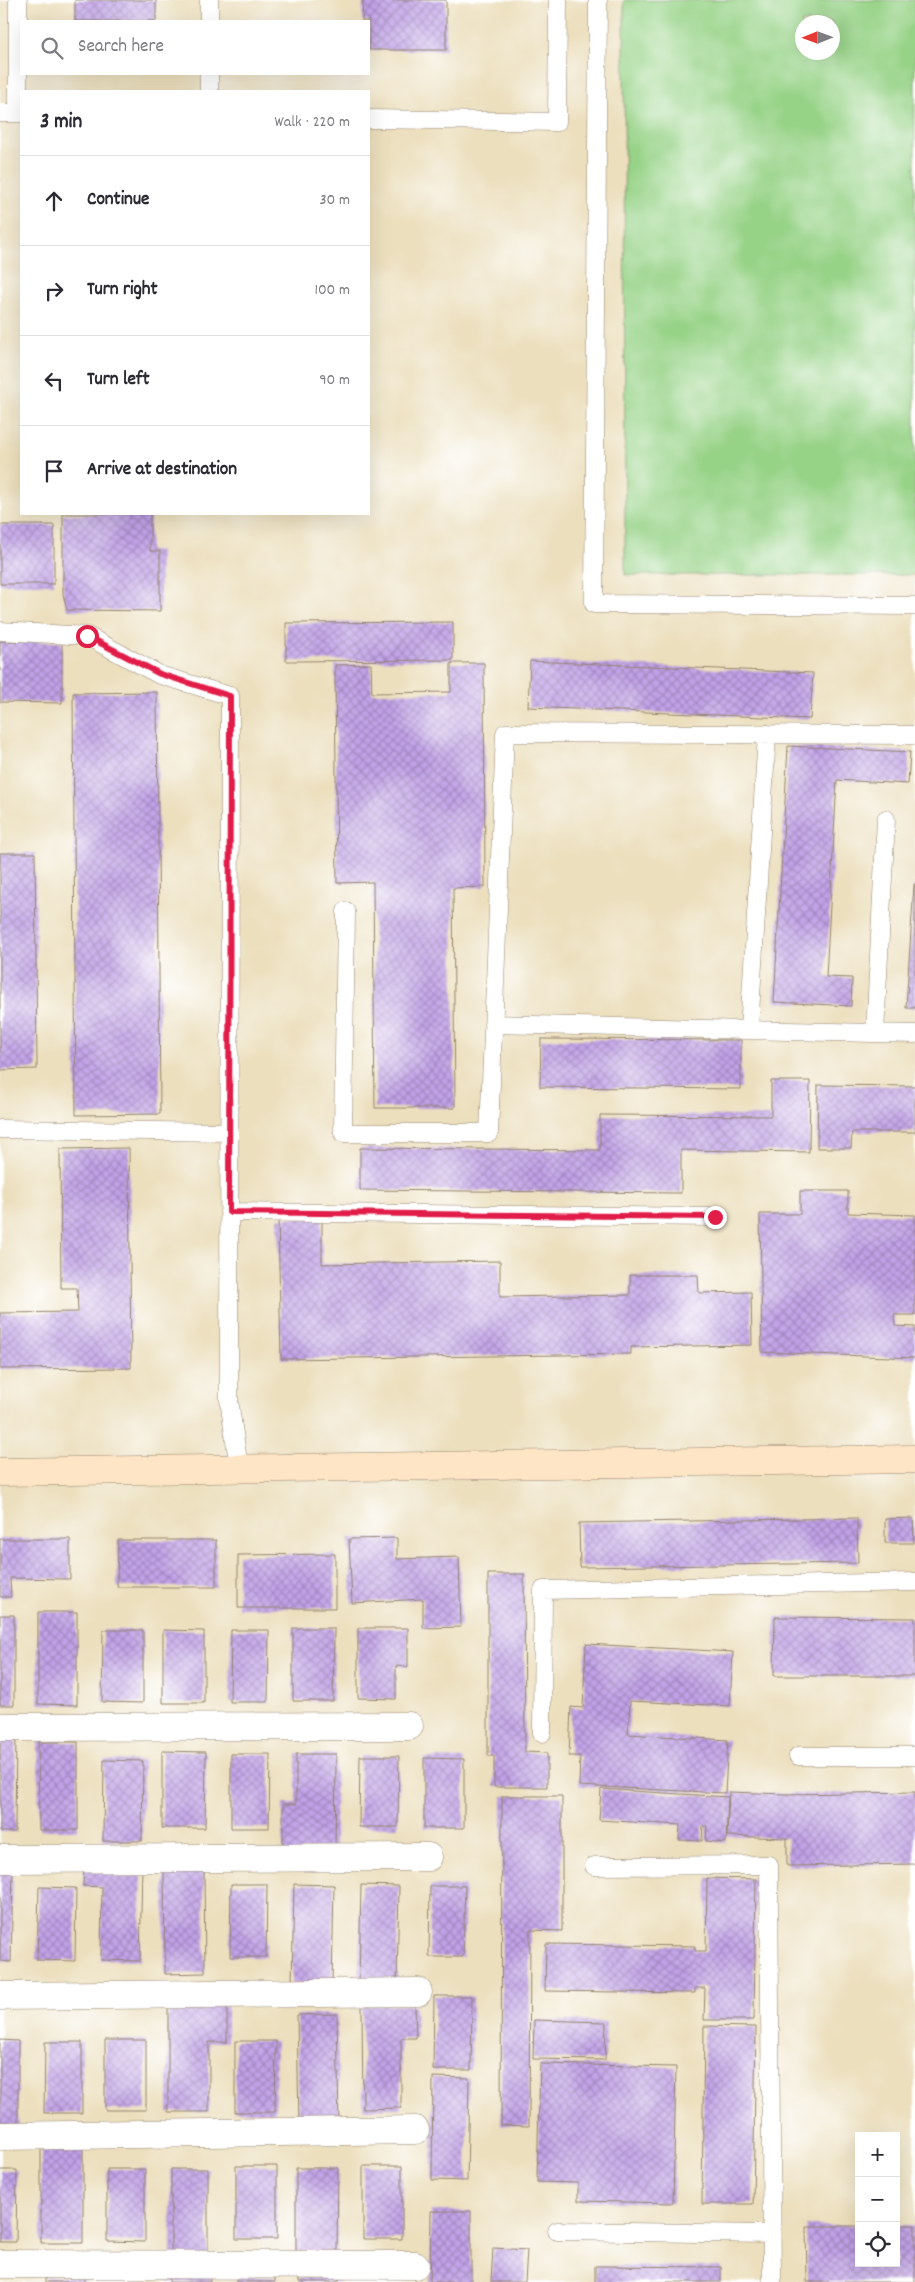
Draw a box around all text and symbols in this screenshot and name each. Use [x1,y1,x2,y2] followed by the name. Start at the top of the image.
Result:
[795,15,840,60] north arrow
[20,20,370,75] search box
[38,34,66,62] icon: search
[78,34,164,61] text: Search here
[40,108,82,138] text: 3 min
[275,111,350,134] text: Walk · 220 m
[40,187,68,215] icon: ahead
[87,187,149,214] text: Continue
[320,189,350,212] text: 30 m
[40,277,68,305] icon: right
[87,277,158,304] text: Turn right
[314,279,350,302] text: 100 m
[40,367,68,395] icon: left
[87,367,150,394] text: Turn left
[319,369,350,392] text: 90 m
[40,457,68,485] icon: arrive
[87,457,237,484] text: Arrive at destination
[76,625,99,648] route start
[704,1206,727,1229] route end
[855,2132,900,2267] map controls
[855,2132,900,2177] button: +
[855,2177,900,2222] button: −
[855,2222,900,2267] button: locate

